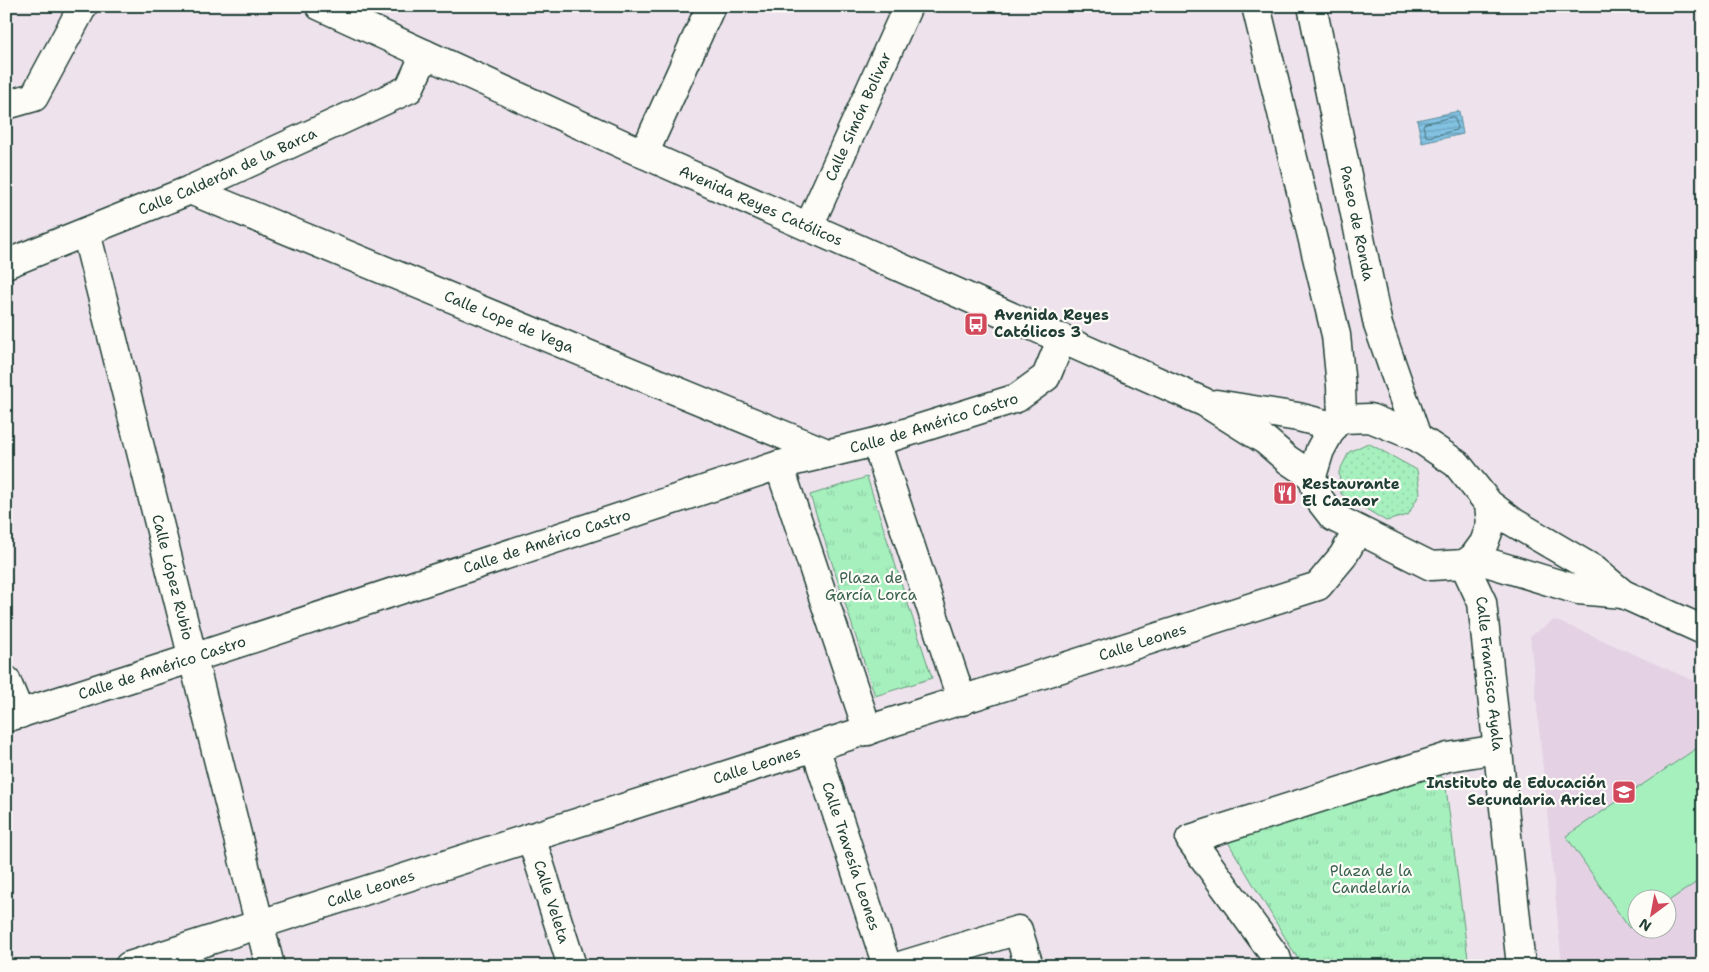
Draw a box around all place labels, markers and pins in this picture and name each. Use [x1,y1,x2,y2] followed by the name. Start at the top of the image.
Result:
[994,305,1109,342] place label: Avenida Reyes Católicos 3
[963,311,989,337] bus stop icon: Avenida Reyes Católicos 3
[1302,474,1400,511] place label: Restaurante El Cazaor
[1272,480,1298,506] restaurant icon: Restaurante El Cazaor
[1426,773,1606,810] place label: Instituto de Educación Secundaria Aricel
[1611,779,1637,805] school or university icon: Instituto de Educación Secundaria Aricel

